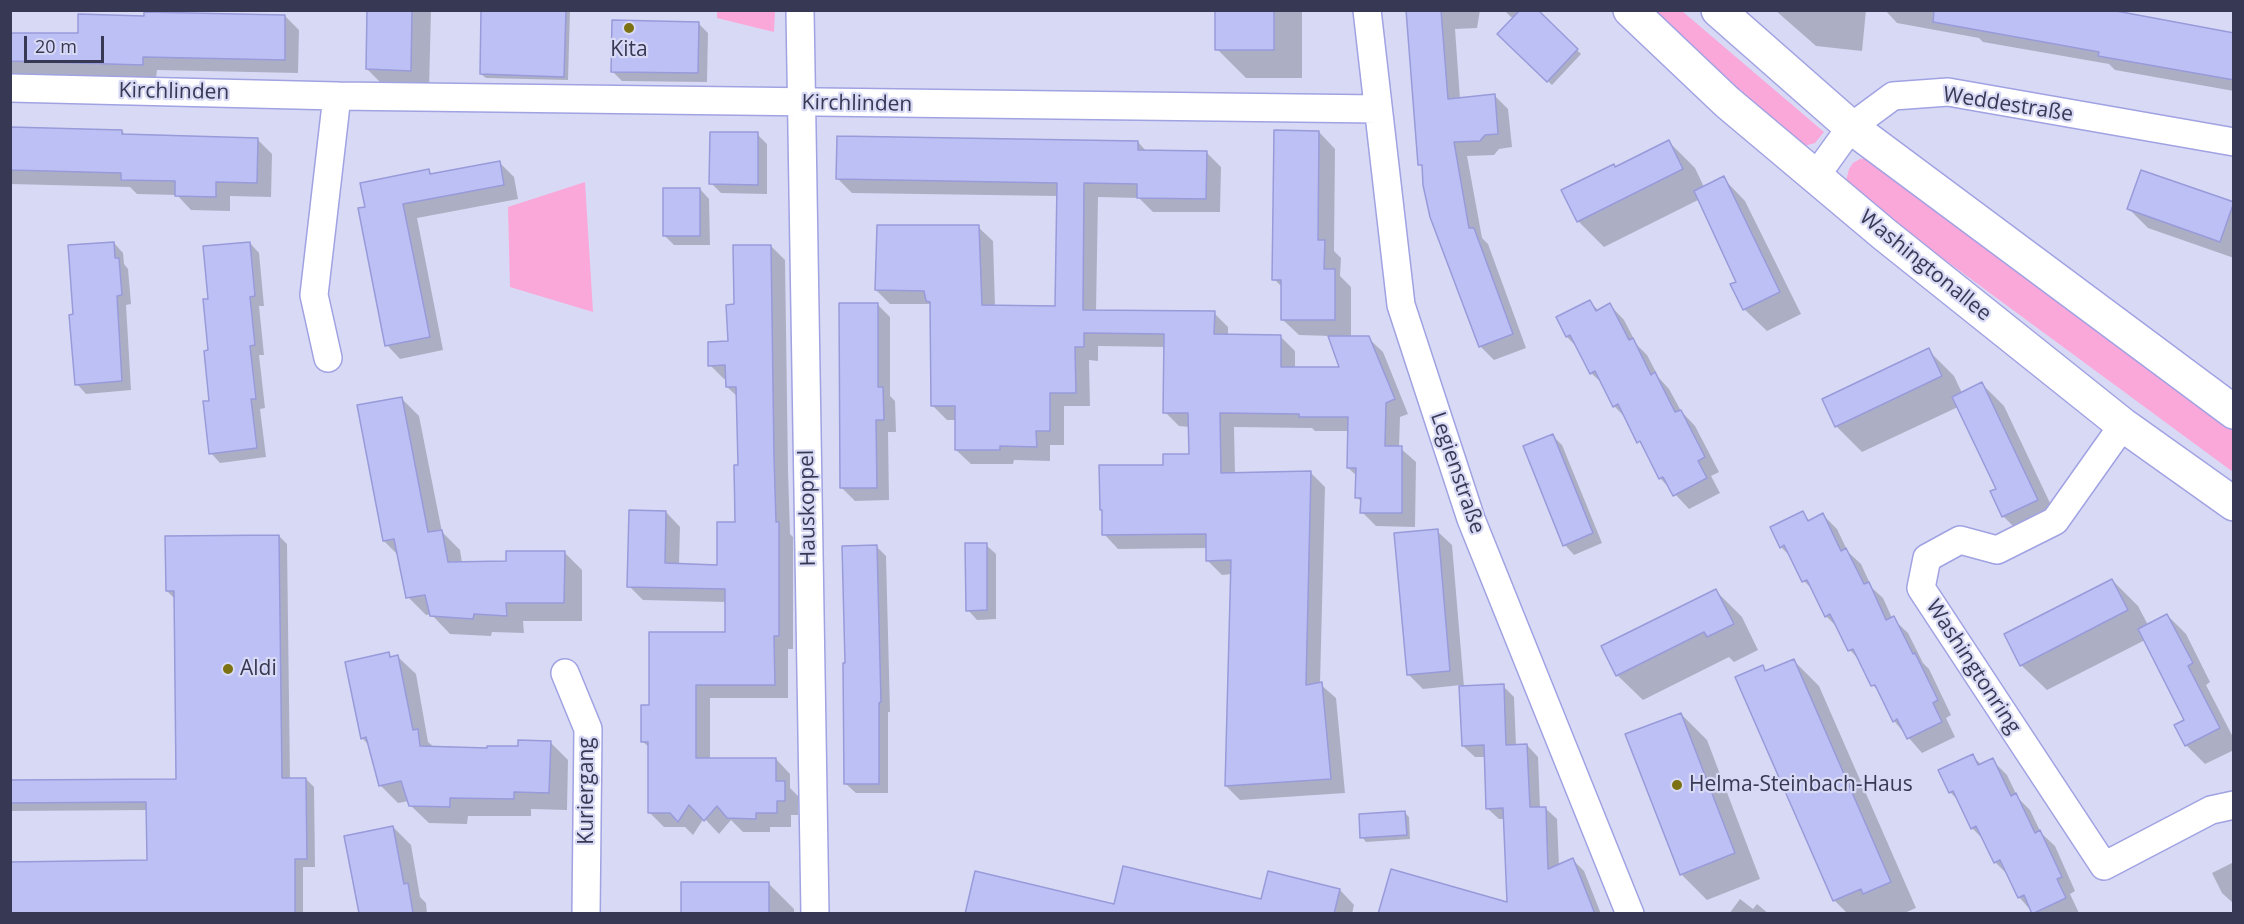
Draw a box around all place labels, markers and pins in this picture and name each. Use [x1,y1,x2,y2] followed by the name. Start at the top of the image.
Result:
[622,21,636,35] marker: Kita
[610,37,648,63] place label: Kita
[240,656,277,682] place label: Aldi
[221,662,235,676] marker: Aldi
[1689,772,1913,798] place label: Helma-Steinbach-Haus
[1670,778,1684,792] marker: Helma-Steinbach-Haus

